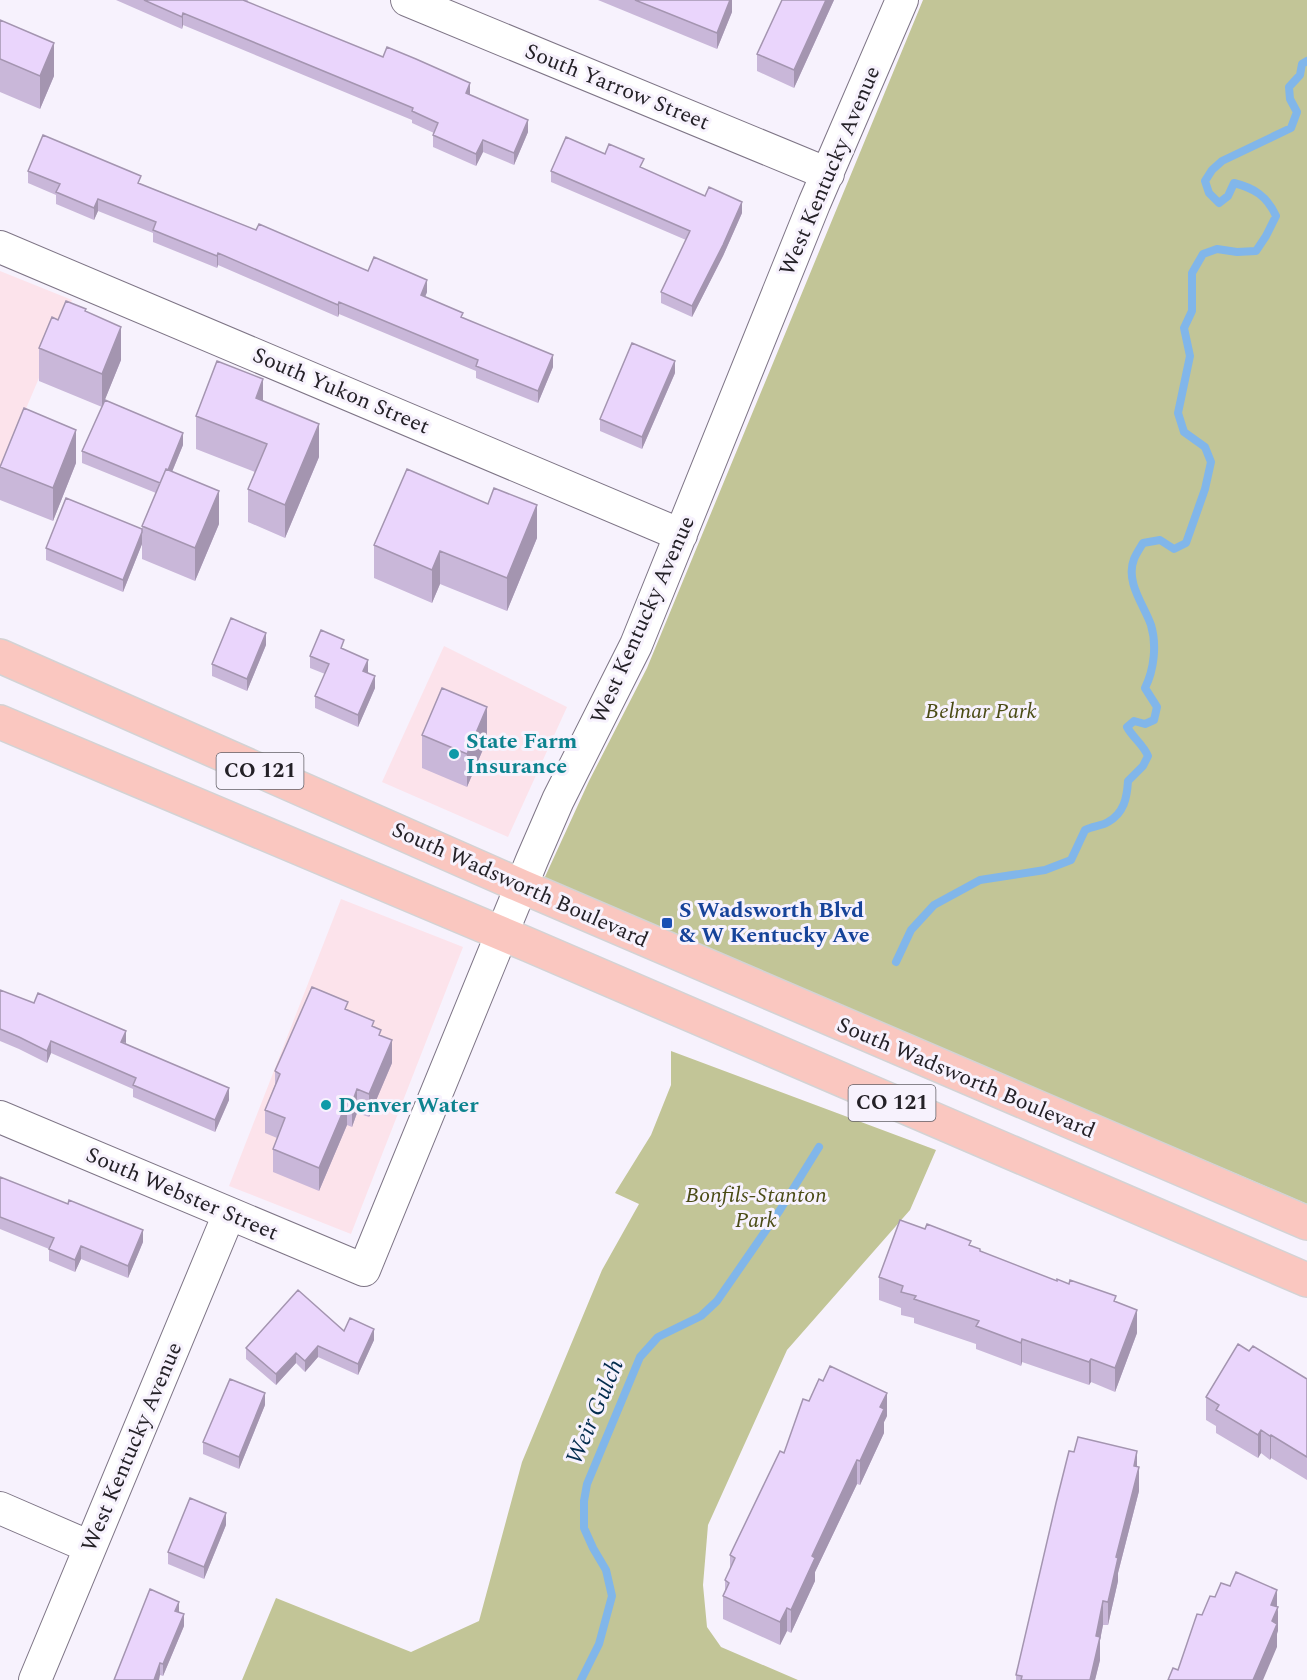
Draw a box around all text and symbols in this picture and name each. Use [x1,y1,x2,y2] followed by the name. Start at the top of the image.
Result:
[520,35,715,139] street label: South Yarrow Street
[771,61,889,281] street label: West Kentucky Avenue
[247,339,435,443] street label: South Yukon Street
[582,511,704,729] street label: West Kentucky Avenue
[925,695,1037,728] park label: Belmar Park
[466,725,578,783] place label: State Farm Insurance
[447,747,461,761] marker: State Farm Insurance
[216,753,304,789] road number: CO 121
[386,813,654,957] street label: South Wadsworth Boulevard
[679,894,870,952] place label: S Wadsworth Blvd & W Kentucky Ave
[660,916,674,930] marker: S Wadsworth Blvd & W Kentucky Ave
[832,1009,1100,1147] street label: South Wadsworth Boulevard
[848,1085,936,1121] road number: CO 121
[338,1089,479,1122] place label: Denver Water
[319,1098,333,1112] marker: Denver Water
[81,1139,284,1250] street label: South Webster Street
[685,1179,827,1237] park label: Bonfils-Stanton Park
[73,1337,191,1557] street label: West Kentucky Avenue
[557,1353,633,1471] water label: Weir Gulch

